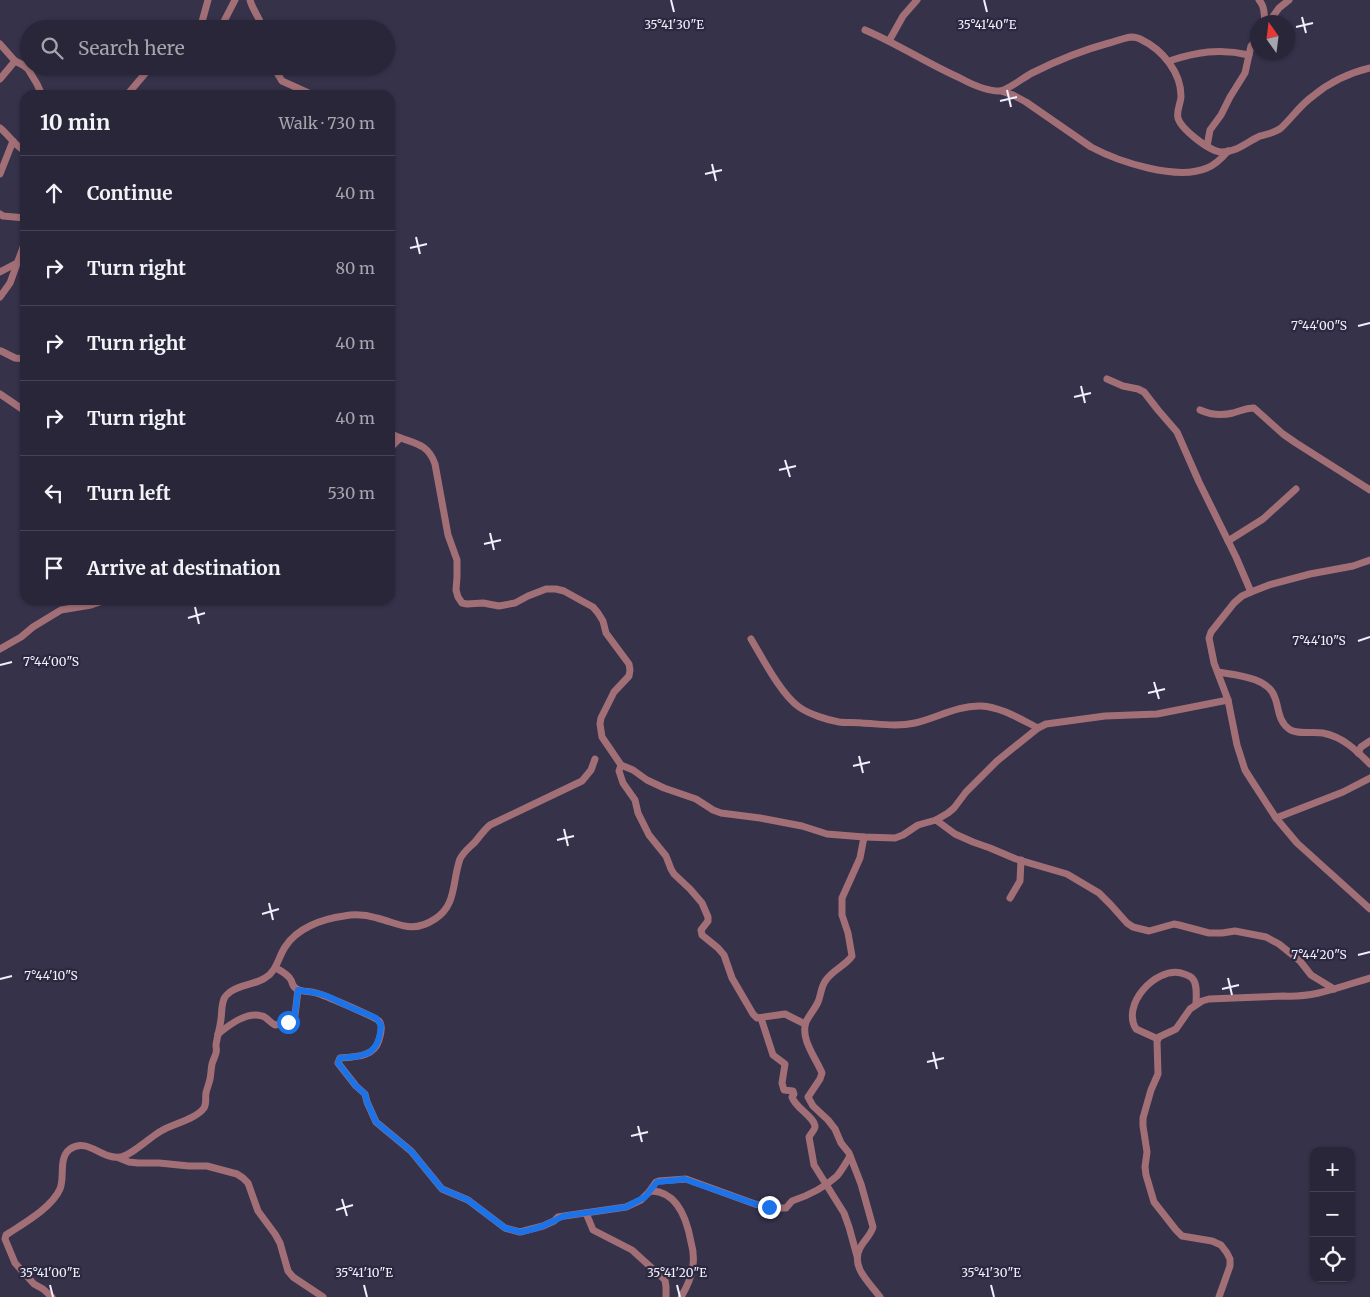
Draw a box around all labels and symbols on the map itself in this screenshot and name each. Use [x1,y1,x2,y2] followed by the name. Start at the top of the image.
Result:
[1250,15,1295,60] north arrow
[644,17,704,32] text: 35°41'30"E
[958,17,1017,32] text: 35°41'40"E
[1291,318,1347,333] text: 7°44'00"S
[1292,633,1346,648] text: 7°44'10"S
[23,654,79,669] text: 7°44'00"S
[1291,947,1347,962] text: 7°44'20"S
[24,968,78,983] text: 7°44'10"S
[277,1011,300,1034] route start
[758,1196,781,1219] route end
[20,1265,81,1280] text: 35°41'00"E
[335,1265,393,1280] text: 35°41'10"E
[647,1265,707,1280] text: 35°41'20"E
[961,1265,1021,1280] text: 35°41'30"E

